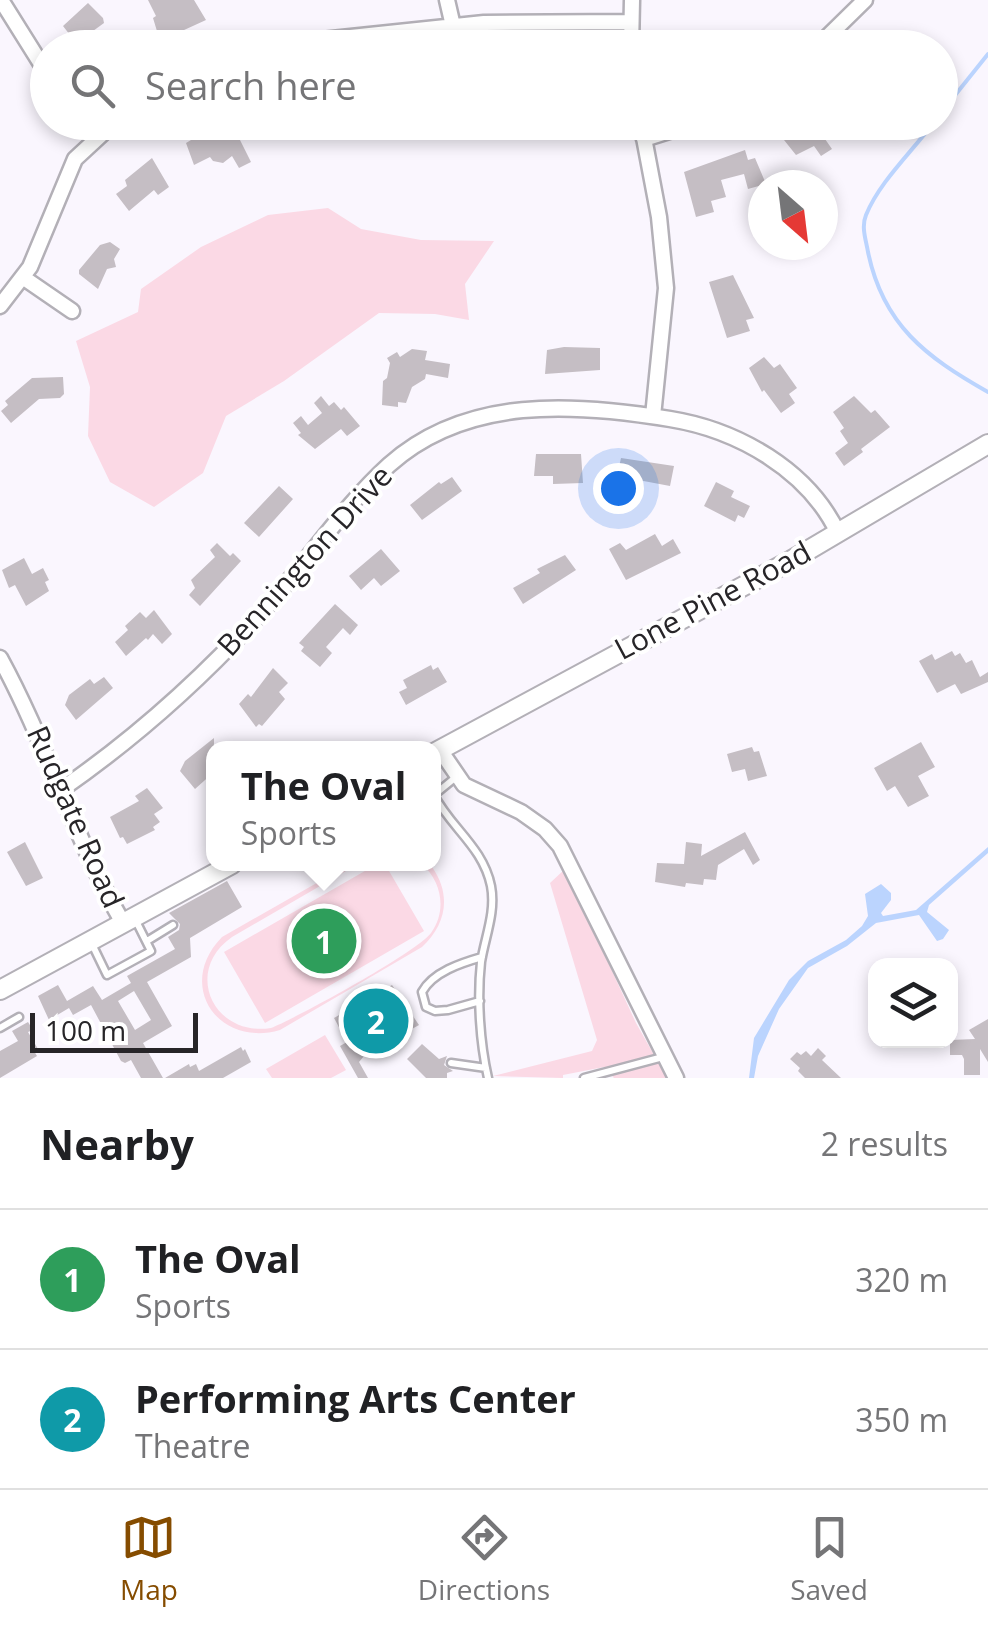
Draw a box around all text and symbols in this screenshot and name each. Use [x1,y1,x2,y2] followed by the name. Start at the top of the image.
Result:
[30,30,958,140] search box
[65,58,120,113] icon: search
[145,59,357,111] text: Search here
[748,170,838,260] north arrow
[207,456,401,664] street label: Bennington Drive
[593,463,644,514] your location
[607,531,818,669] street label: Lone Pine Road
[18,719,135,914] street label: Rudgate Road
[206,741,441,871] popup
[241,759,406,811] text: The Oval
[241,811,337,854] text: Sports
[292,904,356,978] pin: 1
[868,958,958,1048] map controls
[868,958,958,1048] button: layers
[344,984,408,1058] pin: 2
[30,1008,198,1052] scale bar
[45,1011,126,1049] text: 100 m
[40,1115,194,1172] text: Nearby
[821,1122,948,1165] text: 2 results
[135,1232,301,1284] text: The Oval
[63,1258,82,1301] text: 1
[855,1258,948,1301] text: 320 m
[135,1284,231,1327] text: Sports
[135,1372,576,1424] text: Performing Arts Center
[63,1398,82,1441] text: 2
[855,1398,948,1441] text: 350 m
[135,1424,250,1467] text: Theatre
[120,1510,178,1608] tab: Map
[418,1510,550,1608] tab: Directions
[790,1510,868,1608] tab: Saved

